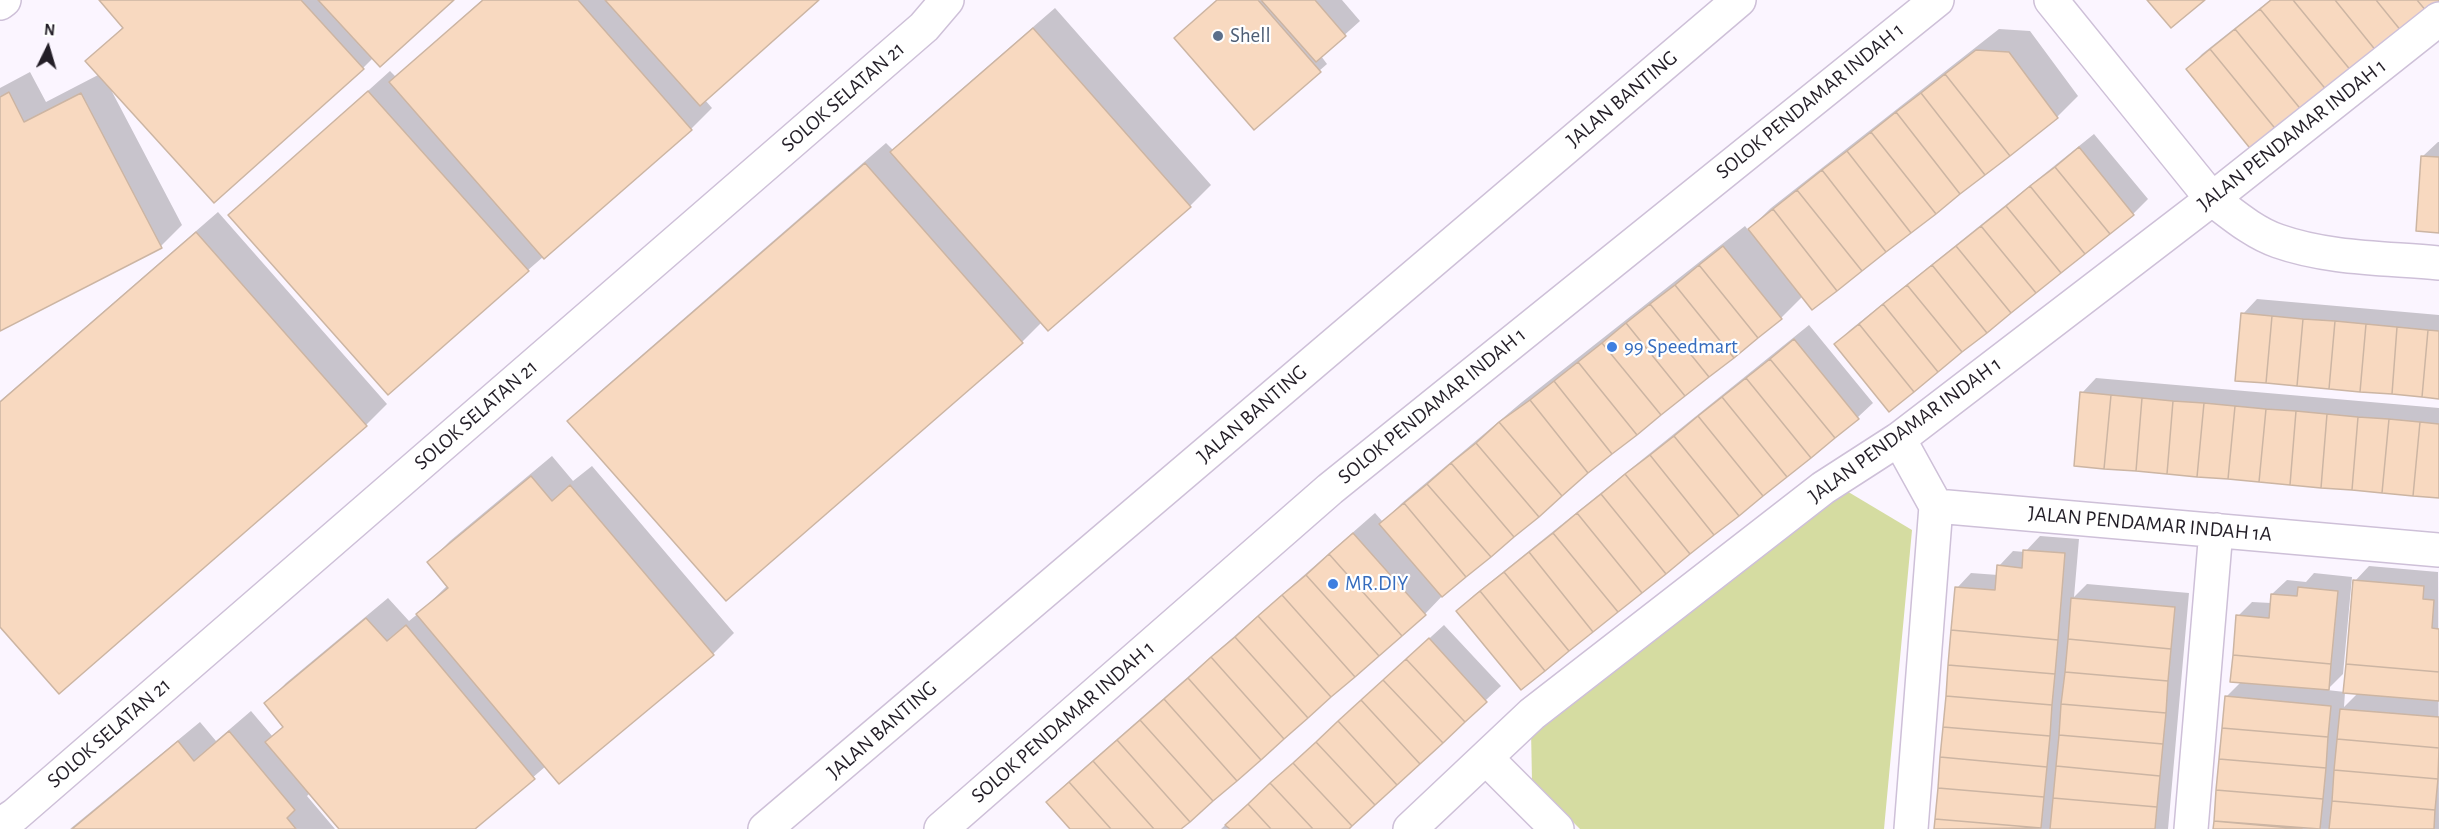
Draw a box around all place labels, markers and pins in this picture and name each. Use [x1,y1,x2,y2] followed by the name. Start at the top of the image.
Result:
[1230,23,1271,49] place label: Shell
[1211,29,1225,43] marker: Shell
[1624,334,1738,360] place label: 99 Speedmart
[1605,340,1619,354] marker: 99 Speedmart
[1345,571,1408,597] place label: MR.DIY
[1326,577,1340,591] marker: MR.DIY

